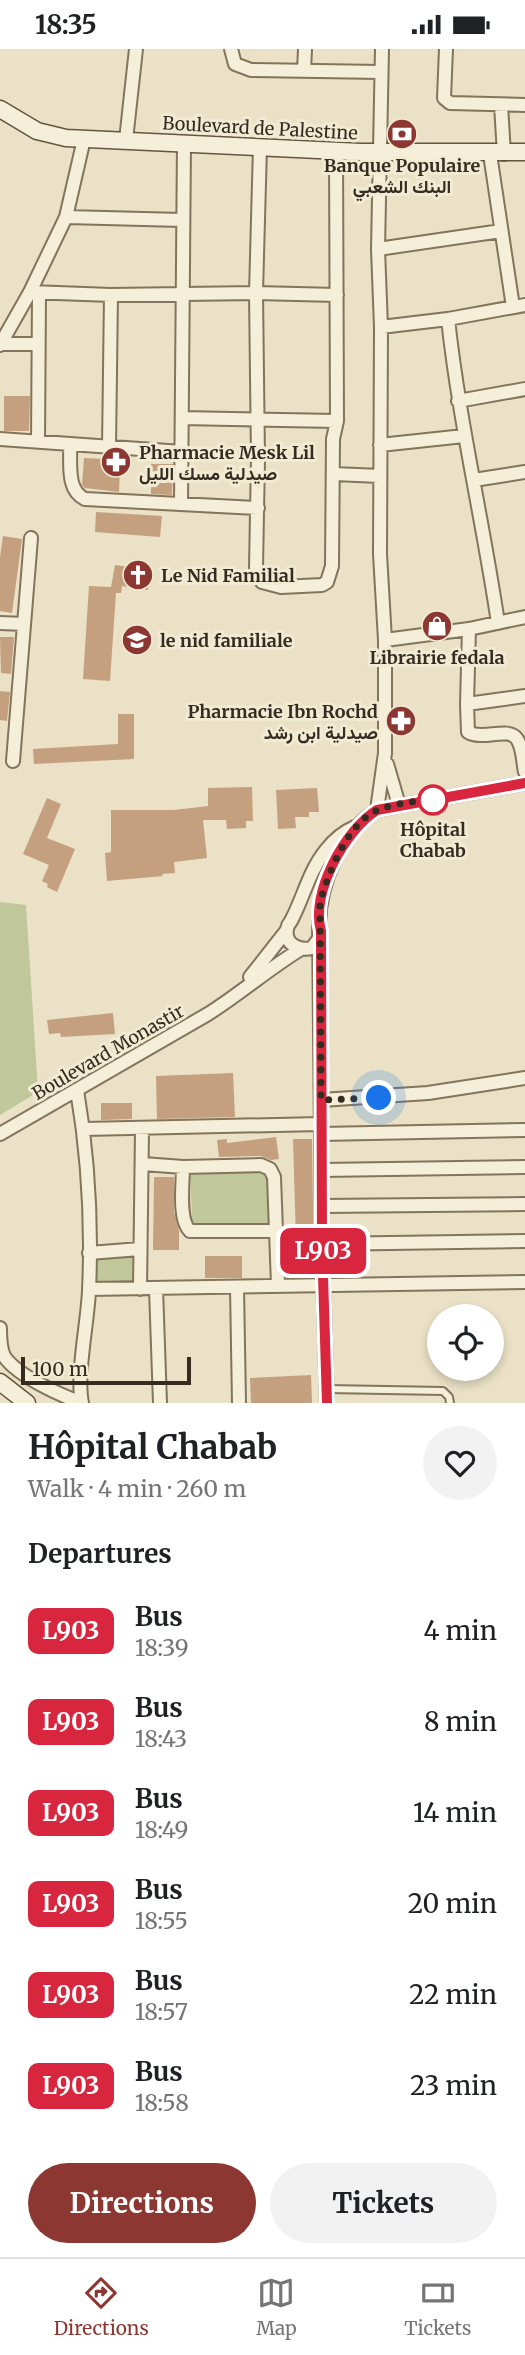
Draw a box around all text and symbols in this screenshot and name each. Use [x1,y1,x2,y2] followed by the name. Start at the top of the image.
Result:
[35,8,97,41] text: 18:35
[162,111,358,145] street label: Boulevard de Palestine
[385,117,419,151] bank icon: Banque Populaire البنك الشعبي
[324,154,481,202] place label: Banque Populaire البنك الشعبي
[139,441,315,485] place label: Pharmacie Mesk Lil صيدلية مسك الليل
[99,445,133,479] pharmacy icon: Pharmacie Mesk Lil صيدلية مسك الليل
[121,558,155,592] church icon: Le Nid Familial
[161,564,295,587] place label: Le Nid Familial
[420,609,454,643] shop icon: Librairie fedala
[120,623,154,657] school or university icon: le nid familiale
[160,629,293,652] place label: le nid familiale
[369,646,505,669] place label: Librairie fedala
[187,700,378,744] place label: Pharmacie Ibn Rochd صيدلية ابن رشد
[384,704,418,738] pharmacy icon: Pharmacie Ibn Rochd صيدلية ابن رشد
[418,785,448,815] marker: Hôpital Chabab
[400,818,466,862] place label: Hôpital Chabab
[28,999,188,1105] street label: Boulevard Monastir
[361,1080,396,1115] your location
[274,1228,372,1274] line badge: L903
[294,1235,352,1266] text: L903
[427,1304,504,1381] map controls
[427,1304,504,1381] button: locate
[21,1354,191,1386] scale bar
[32,1357,88,1381] text: 100 m
[423,1426,497,1500] button: heart
[28,1427,277,1468] text: Hôpital Chabab
[28,1474,246,1503] text: Walk · 4 min · 260 m
[28,1537,172,1570] text: Departures
[135,1600,183,1633] text: Bus
[423,1614,497,1647] text: 4 min
[42,1615,100,1646] text: L903
[135,1633,189,1662] text: 18:39
[135,1691,183,1724] text: Bus
[424,1705,497,1738] text: 8 min
[42,1706,100,1737] text: L903
[135,1724,187,1753] text: 18:43
[135,1782,183,1815] text: Bus
[413,1796,497,1829] text: 14 min
[42,1797,100,1828] text: L903
[135,1815,188,1844] text: 18:49
[135,1873,183,1906] text: Bus
[408,1887,497,1920] text: 20 min
[42,1888,100,1919] text: L903
[135,1906,188,1935] text: 18:55
[135,1964,183,1997] text: Bus
[409,1978,497,2011] text: 22 min
[42,1979,100,2010] text: L903
[135,1997,188,2026] text: 18:57
[135,2055,183,2088] text: Bus
[410,2069,497,2102] text: 23 min
[42,2070,100,2101] text: L903
[135,2088,189,2117] text: 18:58
[28,2163,256,2243] button: Directions
[270,2163,497,2243] button: Tickets
[54,2274,149,2340] tab: Directions
[256,2274,297,2340] tab: Map
[404,2274,471,2340] tab: Tickets

